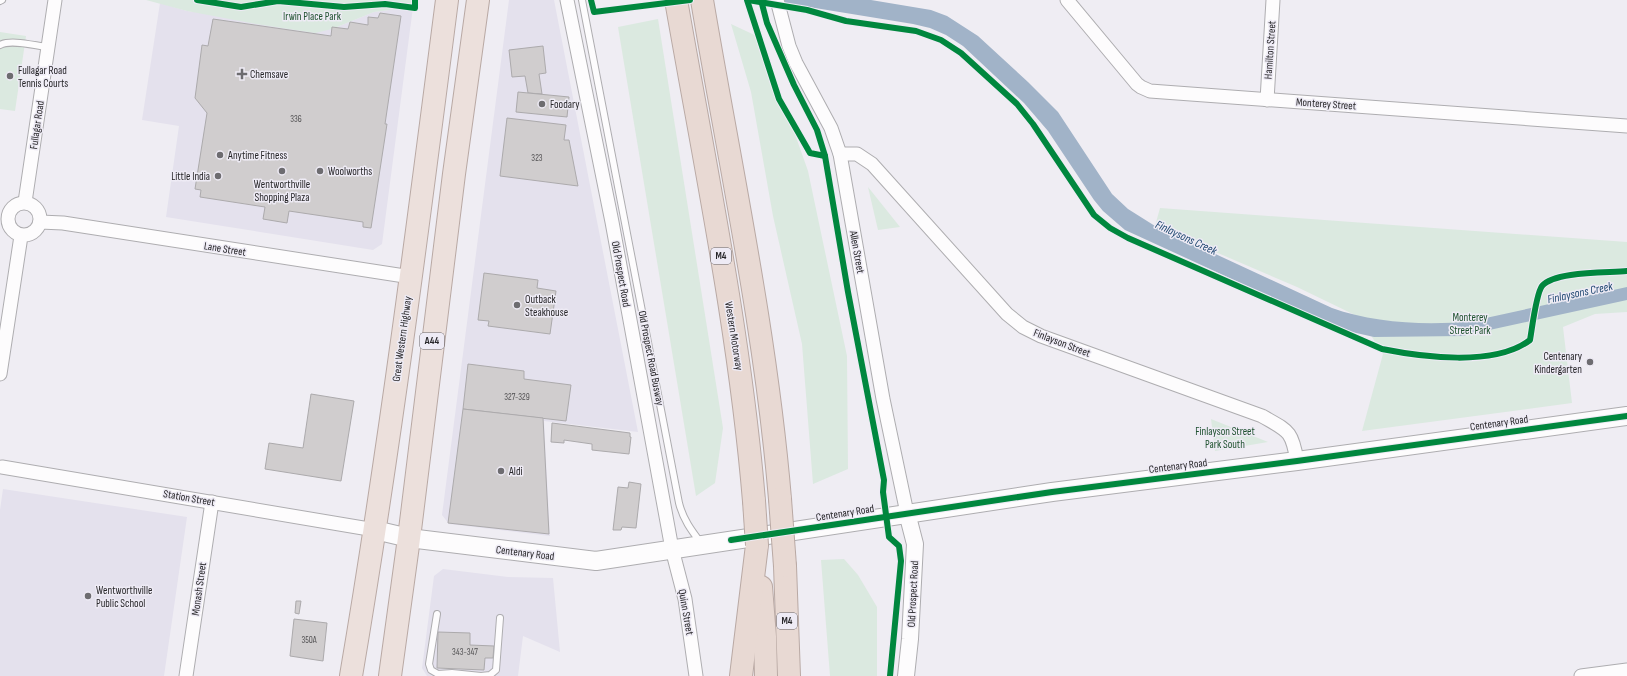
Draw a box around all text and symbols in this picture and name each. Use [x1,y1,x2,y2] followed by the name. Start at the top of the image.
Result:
[283,10,342,23] park label: Irwin Place Park
[1261,20,1279,80] street label: Hamilton Street
[18,64,68,90] place label: Fullagar Road Tennis Courts
[250,68,288,81] place label: Chemsave
[237,69,247,79] marker: Chemsave
[5,71,15,81] marker: Fullagar Road Tennis Courts
[1296,95,1357,113] street label: Monterey Street
[550,98,580,111] place label: Foodary
[537,99,547,109] marker: Foodary
[27,100,47,150] street label: Fullagar Road
[290,114,302,125] house number: 336
[227,149,287,162] place label: Anytime Fitness
[215,150,225,160] marker: Anytime Fitness
[531,153,543,164] house number: 323
[328,165,372,178] place label: Woolworths
[277,166,287,176] marker: Wentworthville Shopping Plaza
[315,166,325,176] marker: Woolworths
[171,170,210,183] place label: Little India
[213,171,223,181] marker: Little India
[254,178,310,204] place label: Wentworthville Shopping Plaza
[1153,217,1220,259] water label: Finlaysons Creek
[847,229,867,275] street label: Allen Street
[203,239,248,259] street label: Lane Street
[609,240,633,308] street label: Old Prospect Road
[711,248,731,264] road number: M4
[1546,279,1615,307] water label: Finlaysons Creek
[525,293,568,319] place label: Outback Steakhouse
[390,295,415,383] street label: Great Western Highway
[512,300,522,310] marker: Outback Steakhouse
[722,301,746,372] street label: Western Motorway
[635,309,667,407] street label: Old Prospect Road Busway
[1449,311,1491,337] park label: Monterey Street Park
[1032,326,1093,360] street label: Finlayson Street
[420,333,444,349] road number: A44
[1534,350,1583,376] place label: Centenary Kindergarten
[1585,357,1595,367] marker: Centenary Kindergarten
[504,392,530,403] house number: 327-329
[1469,412,1529,434] street label: Centenary Road
[1195,425,1256,451] park label: Finlayson Street Park South
[1148,456,1208,476] street label: Centenary Road
[508,465,523,478] place label: Aldi
[496,466,506,476] marker: Aldi
[162,487,216,509] street label: Station Street
[815,502,875,524] street label: Centenary Road
[495,543,555,563] street label: Centenary Road
[905,560,921,628] street label: Old Prospect Road
[189,561,209,616] street label: Monash Street
[96,584,152,610] place label: Wentworthville Public School
[676,588,697,637] street label: Quinn Street
[83,591,93,601] marker: Wentworthville Public School
[777,613,797,629] road number: M4
[301,635,317,646] house number: 350A
[452,647,478,658] house number: 343-347

